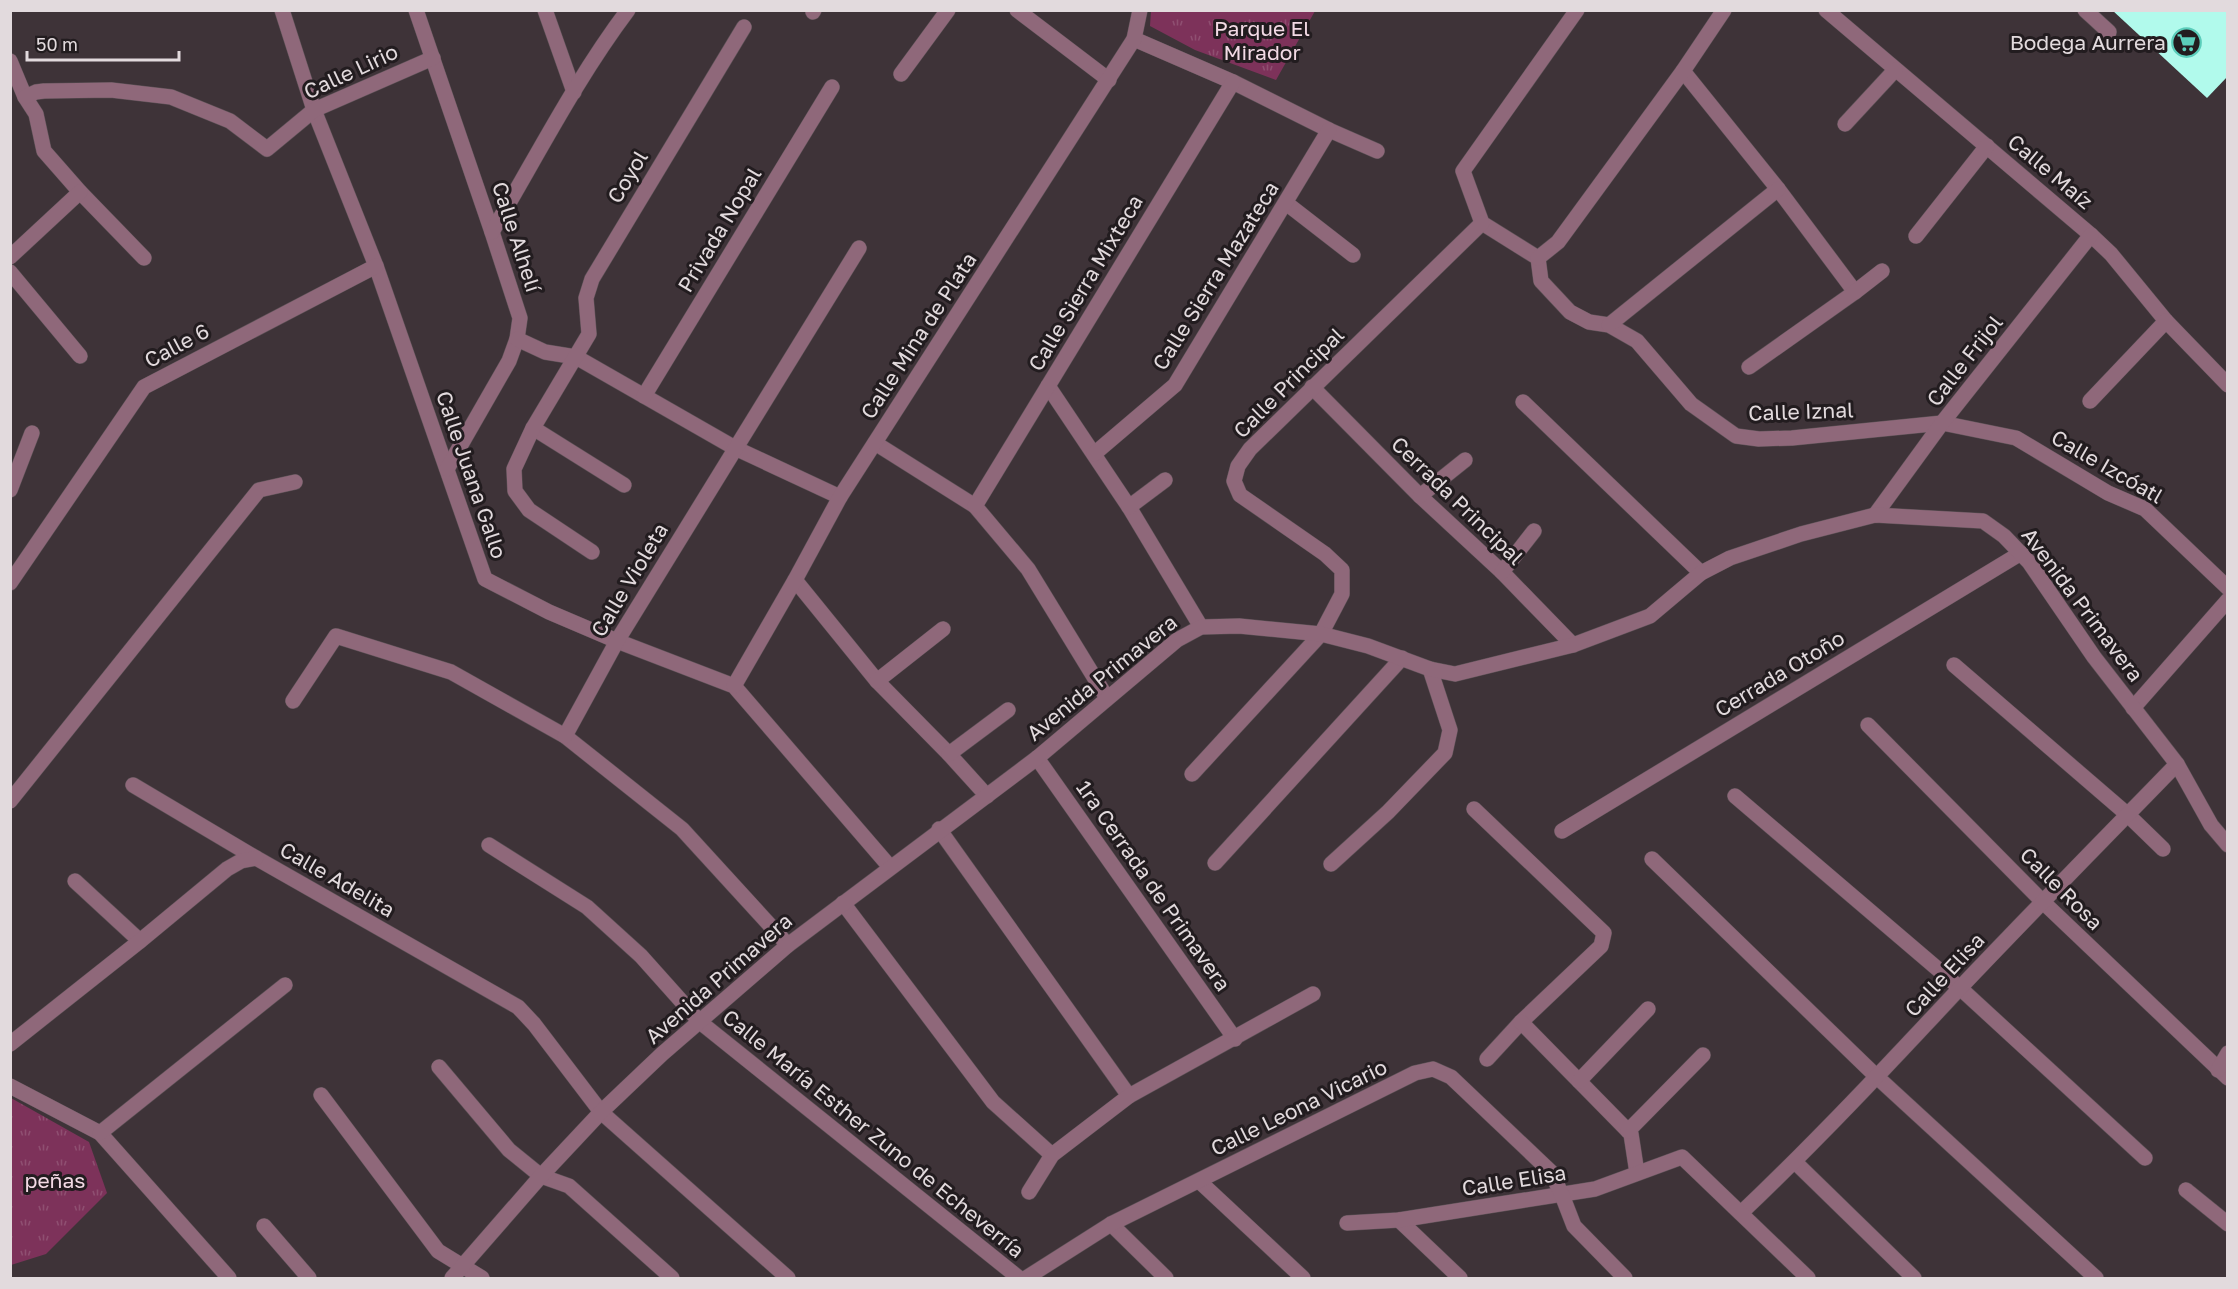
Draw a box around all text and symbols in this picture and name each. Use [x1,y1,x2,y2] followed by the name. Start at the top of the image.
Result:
[1214,15,1310,65] park label: Parque El Mirador
[27,24,178,62] scale bar
[2171,27,2203,59] supermarket icon: Bodega Aurrera
[2010,29,2166,55] place label: Bodega Aurrera
[36,33,78,55] text: 50 m
[299,38,402,104] street label: Calle Lirio
[2003,128,2098,214] street label: Calle Maíz
[601,145,653,208] street label: Coyol
[672,162,767,296] street label: Privada Nopal
[1146,176,1284,375] street label: Calle Sierra Mazateca
[487,178,547,297] street label: Calle Alhelí
[1022,190,1148,375] street label: Calle Sierra Mixteca
[855,247,982,424] street label: Calle Mina de Plata
[1921,310,2008,411] street label: Calle Frijol
[140,317,213,373] street label: Calle 6
[1228,322,1349,443] street label: Calle Principal
[431,387,513,562] street label: Calle Juana Gallo
[1748,396,1854,426] street label: Calle Iznal
[2047,424,2168,509] street label: Calle Izcóatl
[1386,431,1529,570] street label: Cerrada Principal
[585,518,673,641] street label: Calle Violeta
[2016,522,2149,686] street label: Avenida Primavera
[1021,609,1182,746] street label: Avenida Primavera
[1710,624,1849,722] street label: Cerrada Otoño
[1071,775,1236,996] street label: 1ra Cerrada de Primavera
[275,836,400,922] street label: Calle Adelita
[2015,841,2109,935] street label: Calle Rosa
[640,907,797,1049] street label: Avenida Primavera
[1899,927,1990,1022] street label: Calle Elisa
[718,1003,1030,1263] street label: Calle María Esther Zuno de Echeverría
[1206,1053,1391,1161] street label: Calle Leona Vicario
[1460,1159,1568,1201] street label: Calle Elisa
[24,1167,86,1193] park label: peñas

